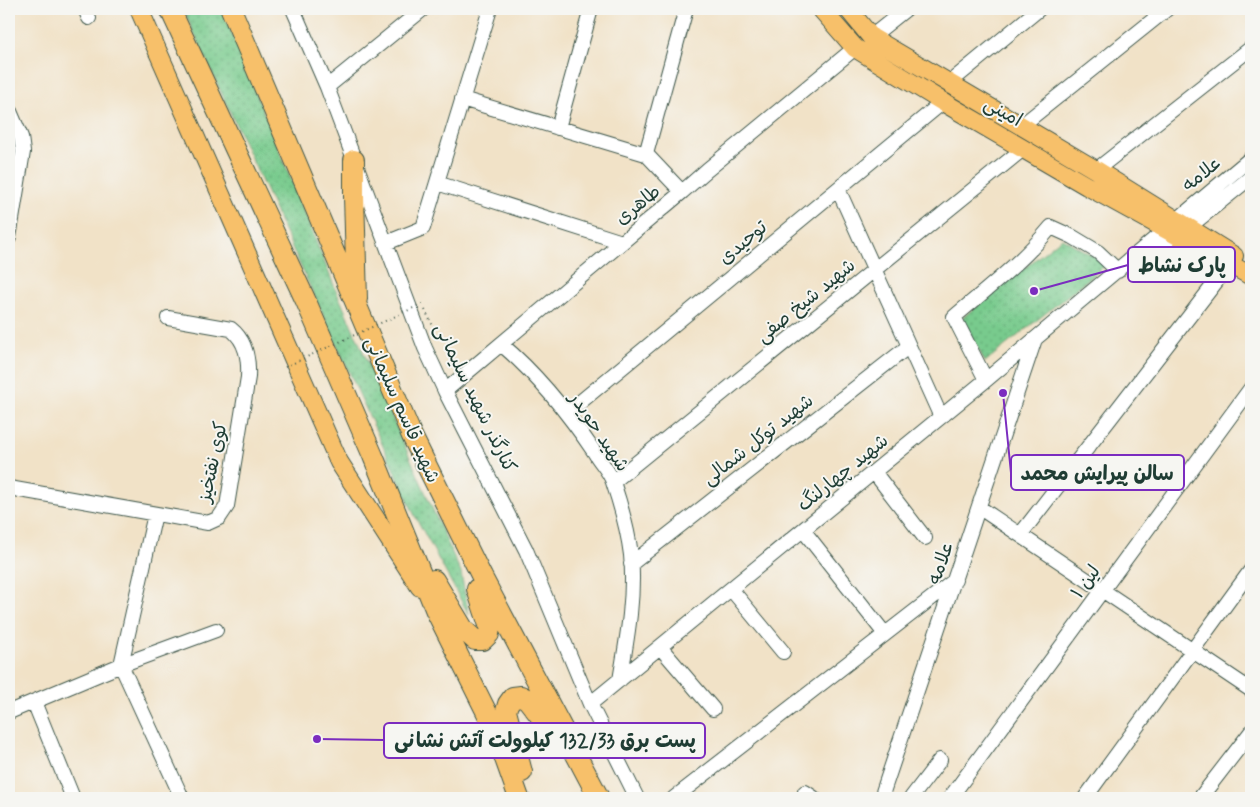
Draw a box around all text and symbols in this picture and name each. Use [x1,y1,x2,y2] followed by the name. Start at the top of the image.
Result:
[979,91,1027,133] street label: امینی
[1177,150,1227,198] street label: علامه
[610,179,666,231] street label: طاهری
[713,215,773,271] street label: توحیدی
[1128,247,1235,282] callout: پارک نشاط
[751,253,861,349] street label: شهید شیخ صفی
[1138,253,1226,280] text: پارک نشاط
[428,319,522,477] street label: کنارگذر شهید سلیمانی
[358,333,445,487] street label: شهید قاسم سلیمانی
[562,385,635,477] street label: شهید حویدر
[697,389,819,491] street label: شهید توکل شمالی
[192,419,234,507] street label: کوی نفتخیز
[792,429,894,517] street label: شهید چهارلنگ
[1011,455,1184,490] callout: سالن پیرایش محمد
[1020,461,1174,488] text: سالن پیرایش محمد
[922,538,960,588] street label: علامه
[1065,560,1107,604] street label: لین ۱
[384,723,705,758] callout: پست برق 132/33 کیلوولت آتش نشانی
[394,728,696,755] text: پست برق 132/33 کیلوولت آتش نشانی

